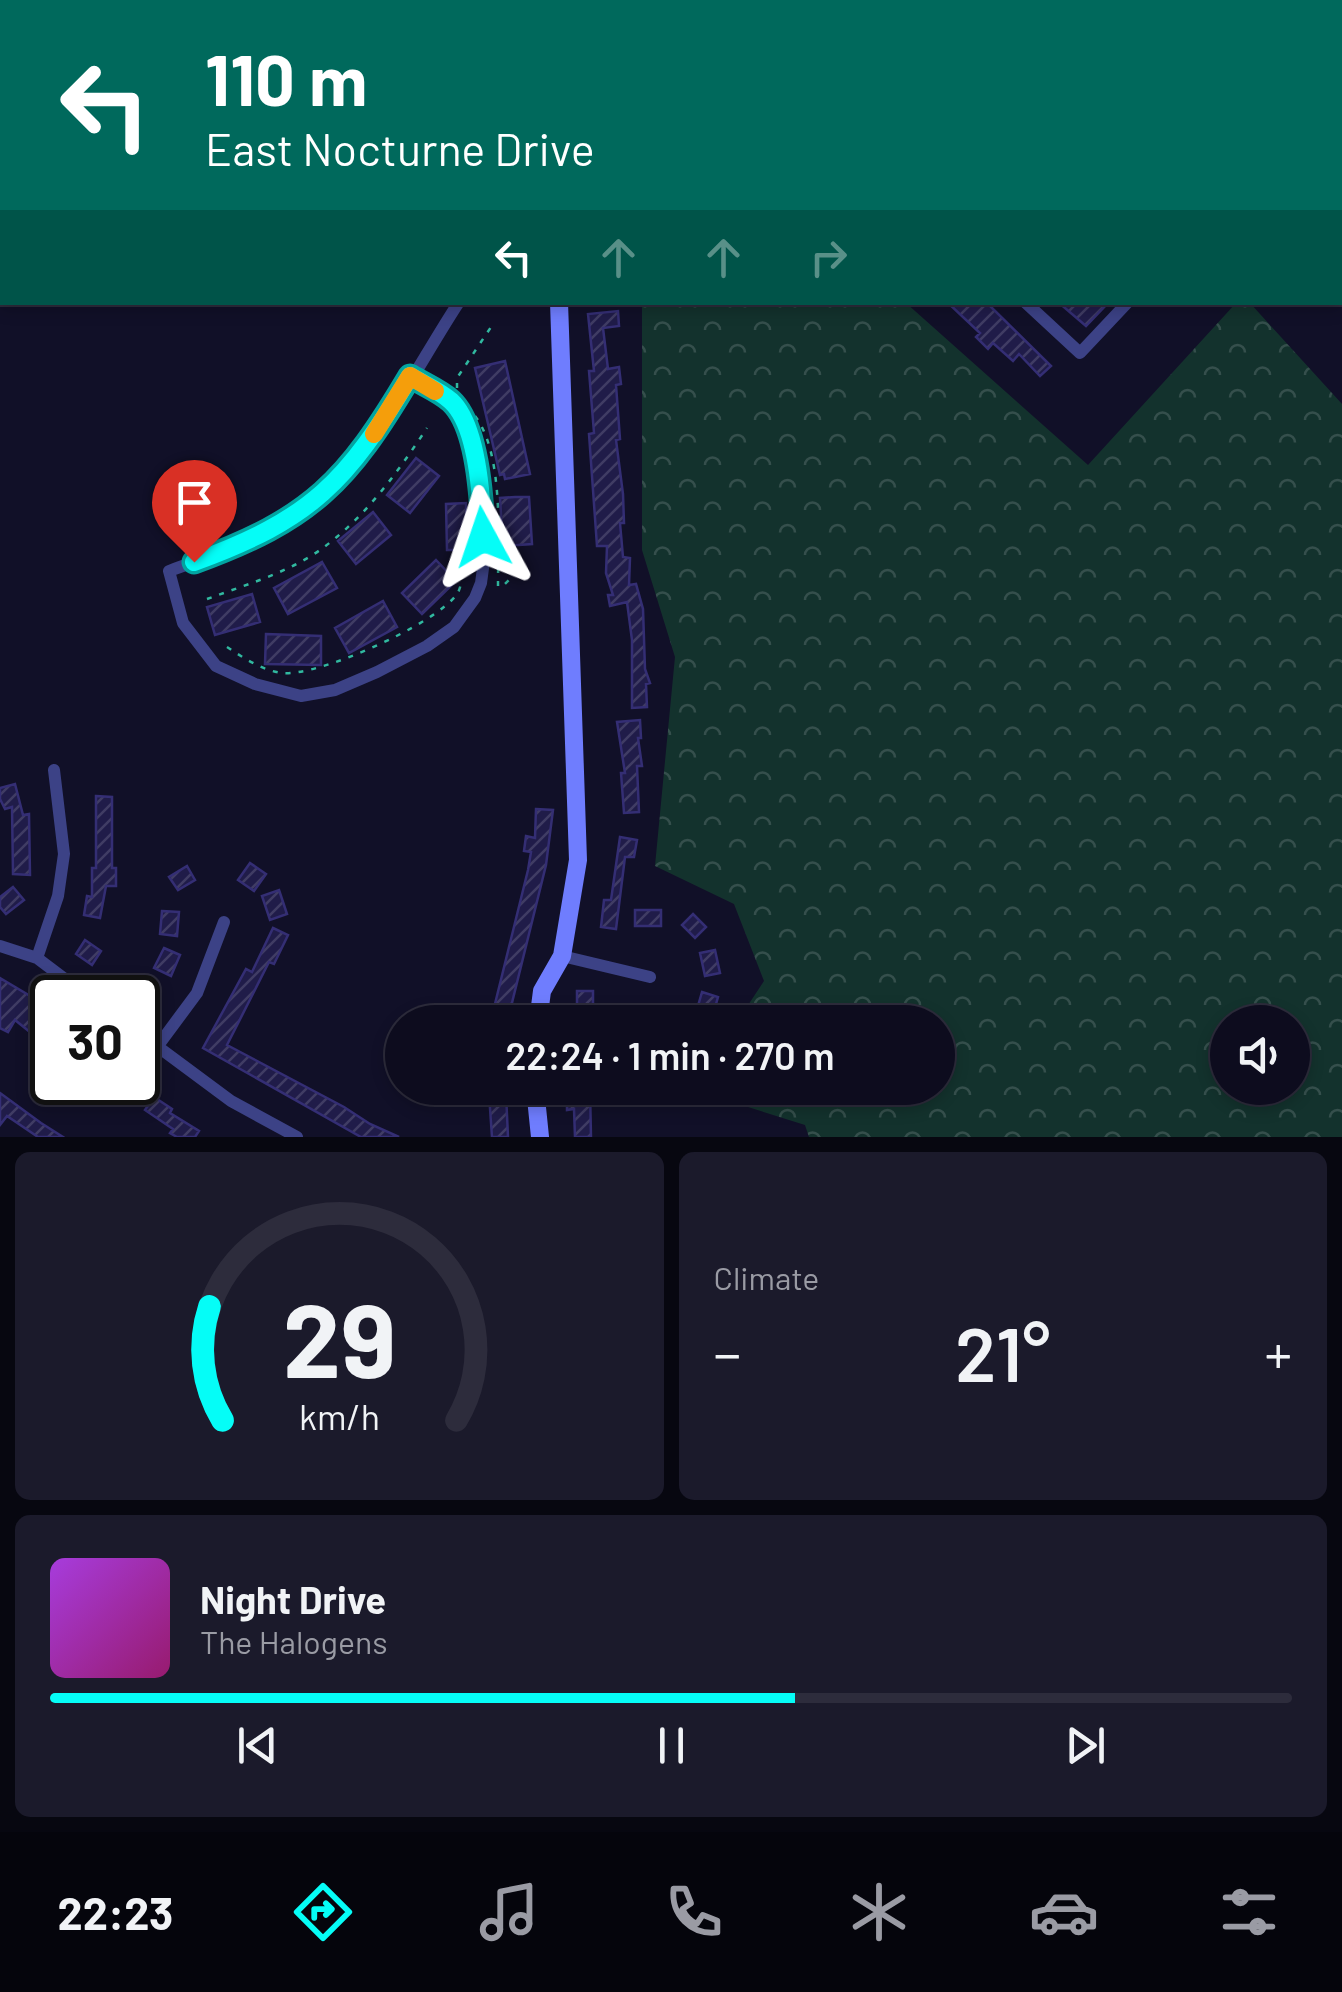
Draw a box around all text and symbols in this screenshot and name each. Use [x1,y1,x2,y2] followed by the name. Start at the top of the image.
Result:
[205,36,367,120] text: 110 m
[40,40,170,170] icon: left
[205,121,595,175] text: East Nocturne Drive
[486,230,541,285] icon: left
[591,230,646,285] icon: ahead
[696,230,751,285] icon: ahead
[801,230,856,285] icon: right
[152,460,237,563] pin
[167,475,222,530] icon: arrive
[431,485,535,589] position arrow
[30,975,160,1105] speed limit sign: 30
[1210,1005,1310,1105] map controls
[1210,1005,1310,1105] button: sound
[505,1032,835,1078] text: 22:24 · 1 min · 270 m
[714,1258,819,1296] text: Climate
[283,1274,396,1399] text: 29
[955,1307,1050,1397] text: 21°
[714,1319,741,1385] text: −
[1264,1319,1292,1385] text: +
[299,1394,380,1437] text: km/h
[200,1576,386,1622] text: Night Drive
[200,1622,388,1660] text: The Halogens
[230,1718,285,1773] icon: previous
[644,1718,699,1773] icon: pause
[1058,1718,1113,1773] icon: next
[288,1877,358,1947] icon: directions
[474,1877,544,1947] icon: music
[659,1877,729,1947] icon: phone
[844,1877,914,1947] icon: climate
[1029,1877,1099,1947] icon: car
[1214,1877,1284,1947] icon: filters
[58,1885,173,1939] text: 22:23

